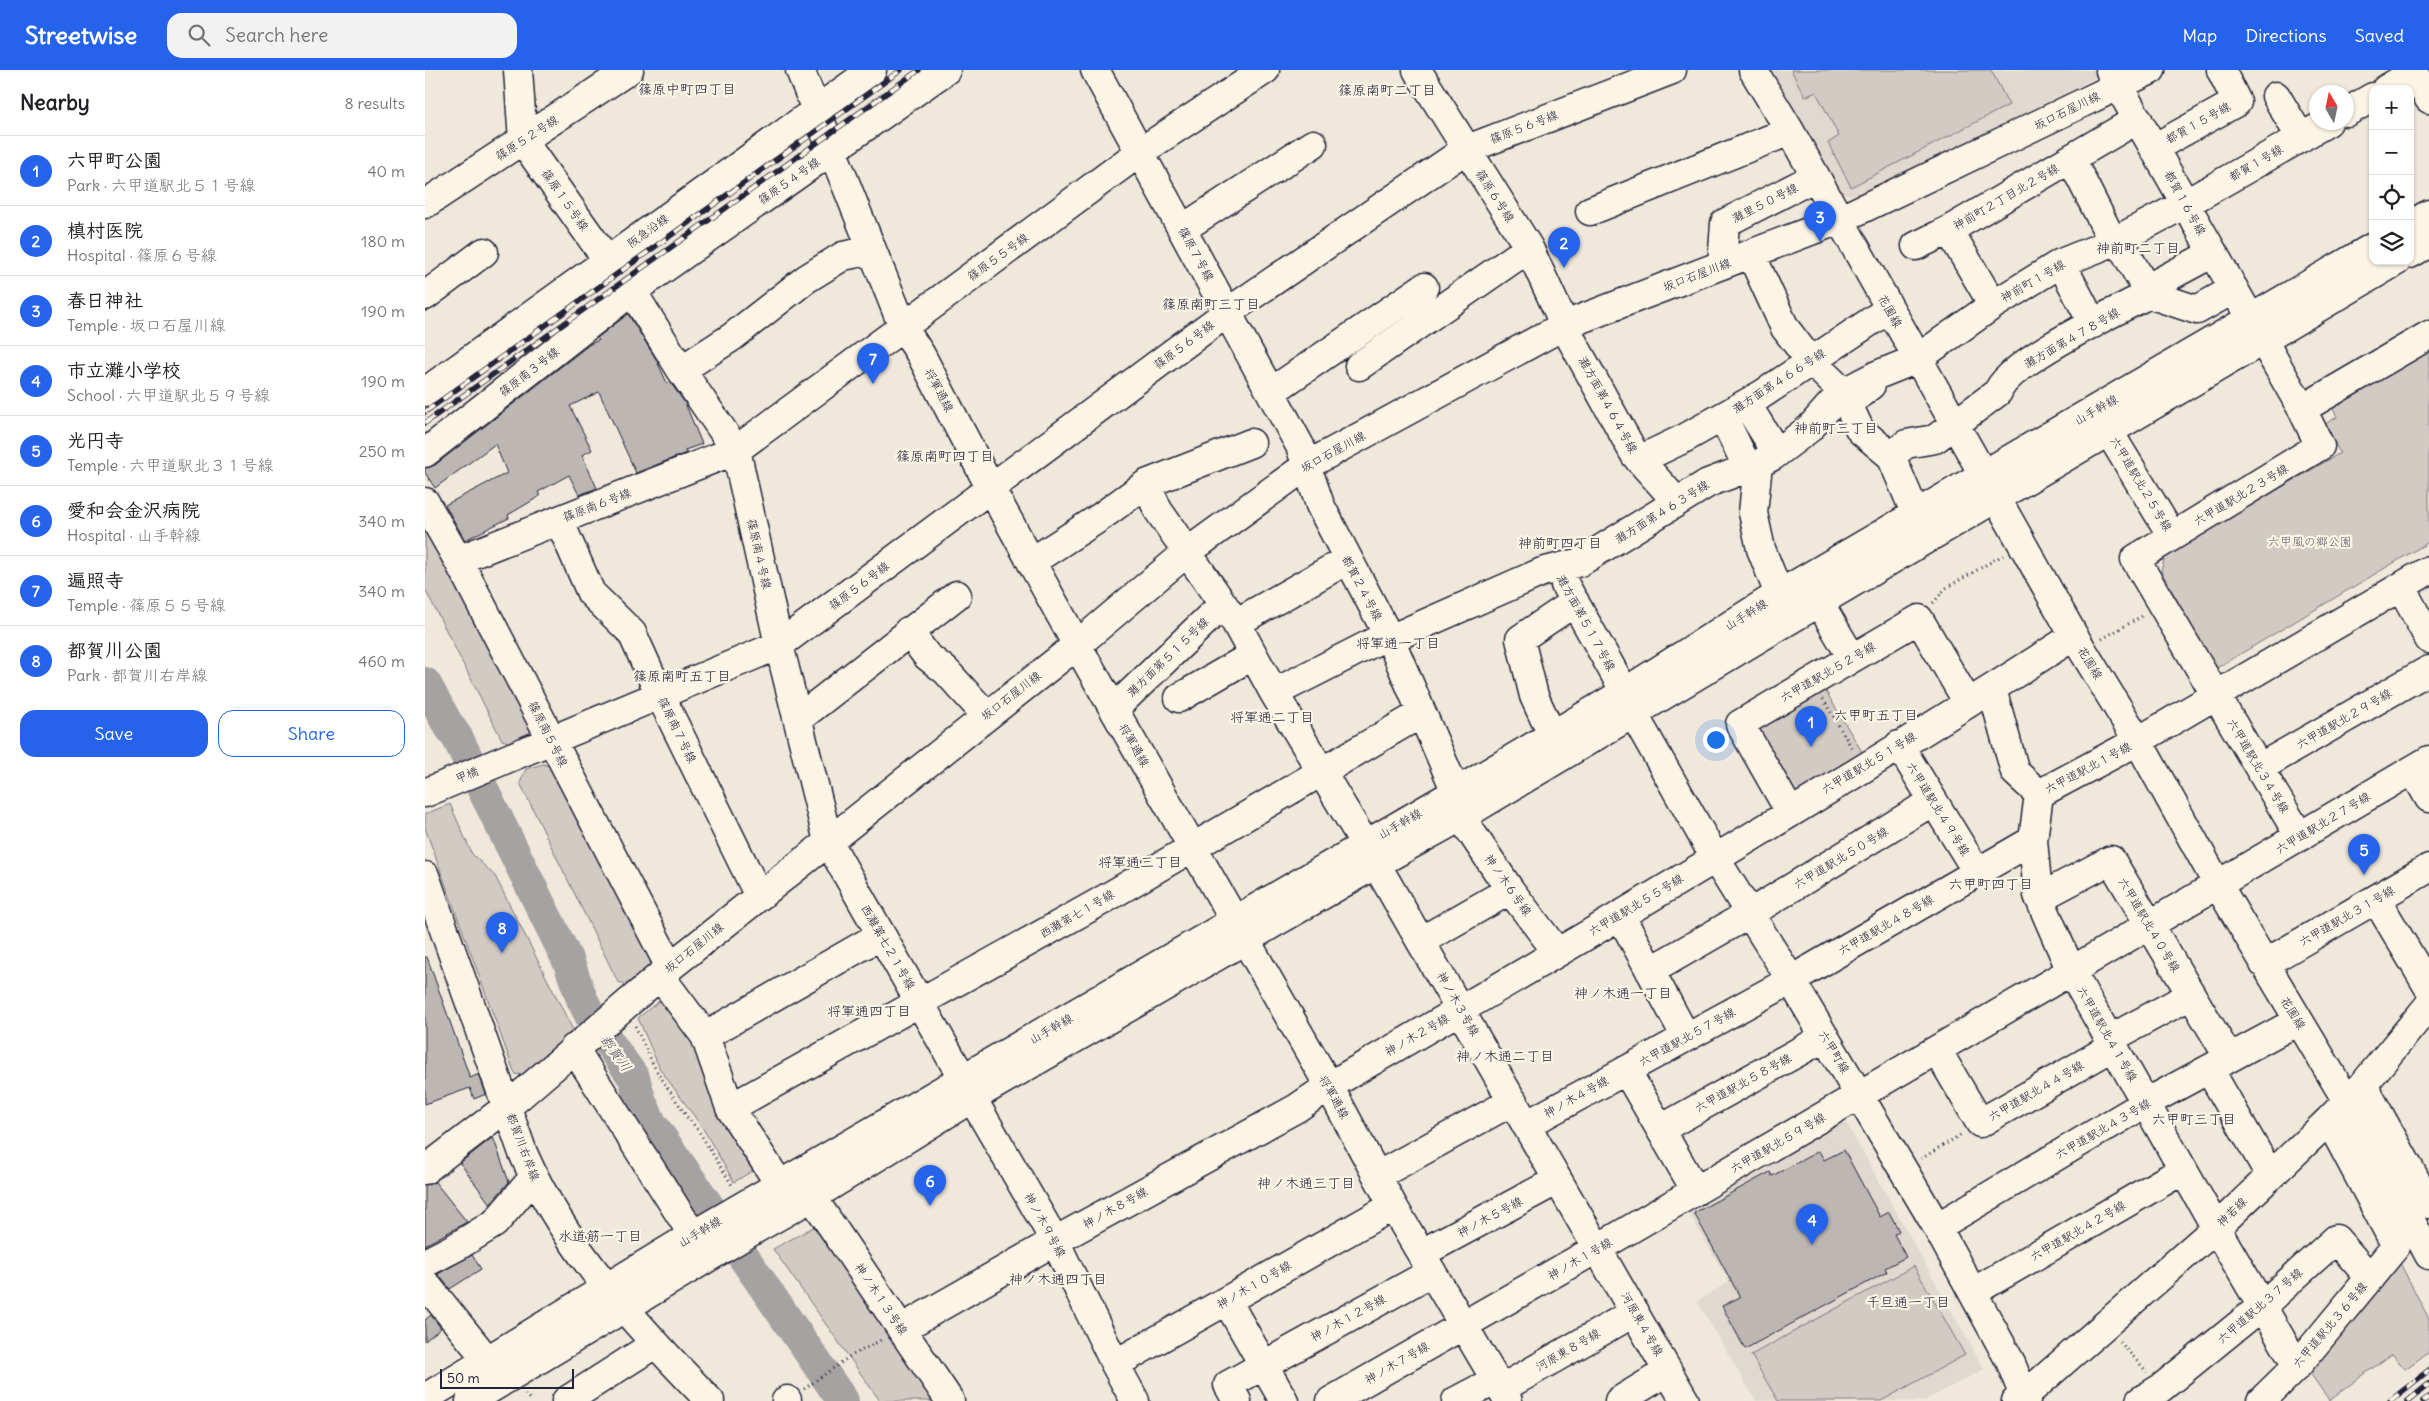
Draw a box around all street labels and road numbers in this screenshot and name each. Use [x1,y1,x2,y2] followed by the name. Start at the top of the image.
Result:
[2031,88,2102,133] street label: 坂口石屋川線
[2163,99,2233,147] street label: 都賀１５号線
[1488,107,1560,146] street label: 篠原５６号線
[492,112,561,163] street label: 篠原５２号線
[2226,141,2285,184] street label: 都賀１号線
[755,154,823,207] street label: 篠原５４号線
[1950,160,2061,233] street label: 神前町２丁目北２号線
[539,166,592,234] street label: 篠原１５号線
[1473,166,1518,225] street label: 篠原６号線
[2161,168,2209,238] street label: 都賀１６号線
[1729,180,1800,226] street label: 灘里５０号線
[624,210,672,251] street label: 阪急沿線
[1175,224,1218,284] street label: 篠原７号線
[964,229,1031,284] street label: 篠原５５号線
[1661,255,1733,294] street label: 坂口石屋川線
[1998,256,2068,305] street label: 神前町１号線
[1875,291,1906,330] street label: 花園線
[2021,304,2122,371] street label: 灘方面第４７８号線
[1150,317,1217,372] street label: 篠原５６号線
[496,344,562,400] street label: 篠原南３号線
[1729,345,1828,416] street label: 灘方面第４６６号線
[1576,354,1641,456] street label: 灘方面第４６４号線
[922,365,957,414] street label: 将軍通線
[2071,391,2120,428] street label: 山手幹線
[1298,428,1368,476] street label: 坂口石屋川線
[2107,434,2176,534] street label: 六甲道駅北２５号線
[2191,460,2291,529] street label: 六甲道駅北２３号線
[1612,477,1712,547] street label: 灘方面第４６３号線
[561,485,633,524] street label: 篠原南６号線
[744,517,775,591] street label: 篠原南４号線
[1339,552,1386,623] street label: 都賀２４号線
[825,558,892,613] street label: 篠原５６号線
[1554,572,1619,674] street label: 灘方面第５１７号線
[1721,595,1770,634] street label: 山手幹線
[1124,614,1212,700] street label: 灘方面第５１５号線
[1777,638,1878,705] street label: 六甲道駅北５２号線
[2075,643,2106,682] street label: 花園線
[978,668,1044,724] street label: 坂口石屋川線
[2293,685,2394,752] street label: 六甲道駅北２９号線
[655,694,700,765] street label: 篠原南７号線
[525,698,571,769] street label: 篠原南５号線
[2224,716,2293,816] street label: 六甲道駅北３４号線
[1116,720,1153,769] street label: 将軍通線
[1819,728,1919,797] street label: 六甲道駅北５１号線
[2042,738,2134,797] street label: 六甲道駅北１号線
[1903,759,1973,859] street label: 六甲道駅北４９号線
[453,763,481,786] street label: 甲橋
[2273,788,2373,857] street label: 六甲道駅北２７号線
[1375,805,1424,842] street label: 山手幹線
[1791,823,1891,892] street label: 六甲道駅北５０号線
[1482,851,1535,919] street label: 神ノ木６号線
[1586,870,1686,939] street label: 六甲道駅北５５号線
[2115,875,2184,975] street label: 六甲道駅北４０号線
[2296,882,2397,949] street label: 六甲道駅北３１号線
[1037,886,1117,941] street label: 西灘第七１号線
[1835,891,1936,958] street label: 六甲道駅北４８号線
[858,901,919,992] street label: 西灘第七２１号線
[661,919,726,976] street label: 坂口石屋川線
[1434,969,1483,1039] street label: 神ノ木３号線
[2074,983,2141,1084] street label: 六甲道駅北４１号線
[2278,993,2309,1032] street label: 花園線
[1636,1004,1738,1069] street label: 六甲道駅北５７号線
[1026,1010,1075,1047] street label: 山手幹線
[1382,1010,1452,1059] street label: 神ノ木２号線
[1816,1027,1853,1076] street label: 六甲町線
[1692,1050,1794,1115] street label: 六甲道駅北５８号線
[1985,1057,2086,1124] street label: 六甲道駅北４４号線
[1316,1072,1353,1121] street label: 将軍通線
[1541,1073,1611,1121] street label: 神ノ木４号線
[2052,1095,2153,1162] street label: 六甲道駅北４３号線
[1727,1109,1828,1176] street label: 六甲道駅北５９号線
[504,1111,543,1183] street label: 都賀川右岸線
[1080,1184,1150,1232] street label: 神ノ木８号線
[1021,1190,1069,1260] street label: 神ノ木９号線
[1454,1193,1525,1240] street label: 神ノ木５号線
[2213,1194,2250,1230] street label: 神若線
[2027,1197,2128,1264] street label: 六甲道駅北４２号線
[675,1213,724,1250] street label: 山手幹線
[1545,1234,1615,1283] street label: 神ノ木１号線
[1214,1257,1294,1312] street label: 神ノ木１０号線
[852,1260,911,1338] street label: 神ノ木１３号線
[2214,1265,2305,1347] street label: 六甲道駅北３７号線
[2289,1278,2370,1371] street label: 六甲道駅北３６号線
[1618,1289,1667,1359] street label: 河原東４号線
[1307,1291,1388,1344] street label: 神ノ木１２号線
[1533,1325,1603,1374] street label: 河原東８号線
[1362,1338,1432,1387] street label: 神ノ木７号線

